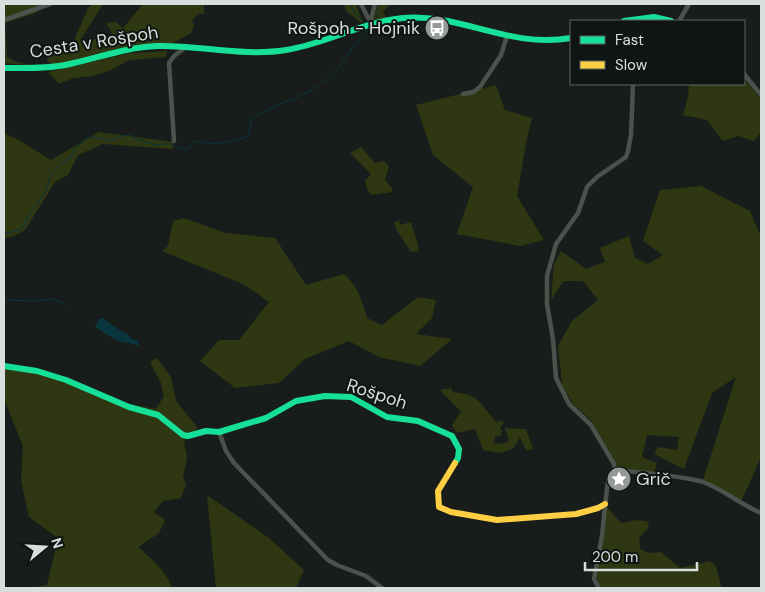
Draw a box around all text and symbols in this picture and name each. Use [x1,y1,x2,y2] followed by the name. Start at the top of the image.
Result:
[424,15,450,41] bus stop icon: Rošpoh - Hojnik
[288,16,420,40] place label: Rošpoh - Hojnik
[28,20,160,64] street label: Cesta v Rošpoh
[570,20,745,85] legend
[615,30,644,50] text: Fast
[615,55,648,75] text: Slow
[344,373,410,415] street label: Rošpoh
[606,466,632,492] place icon: Grič
[636,467,671,491] place label: Grič
[20,522,70,572] north arrow
[47,535,68,551] text: N
[585,540,698,572] scale bar
[592,547,638,567] text: 200 m

